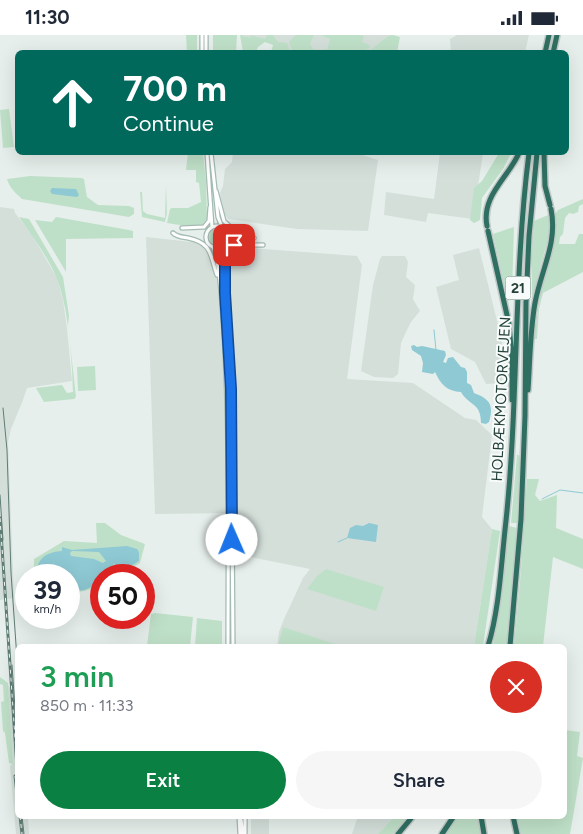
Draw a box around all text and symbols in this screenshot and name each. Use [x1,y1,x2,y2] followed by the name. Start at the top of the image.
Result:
[25,6,70,29] text: 11:30
[123,68,227,110] text: 700 m
[40,70,105,135] icon: ahead
[123,110,214,137] text: Continue
[213,224,255,266] pin
[220,231,248,259] icon: arrive
[506,277,530,299] road number: 21
[488,316,514,482] street label: HOLBÆKMOTORVEJEN
[205,513,257,565] position arrow
[90,564,155,629] speed limit sign: 50
[33,575,62,605] text: 39
[34,602,61,616] text: km/h
[40,658,114,695] text: 3 min
[490,661,542,713] button: close
[40,696,134,715] text: 850 m · 11:33
[40,751,286,809] button: Exit
[296,751,542,809] button: Share

